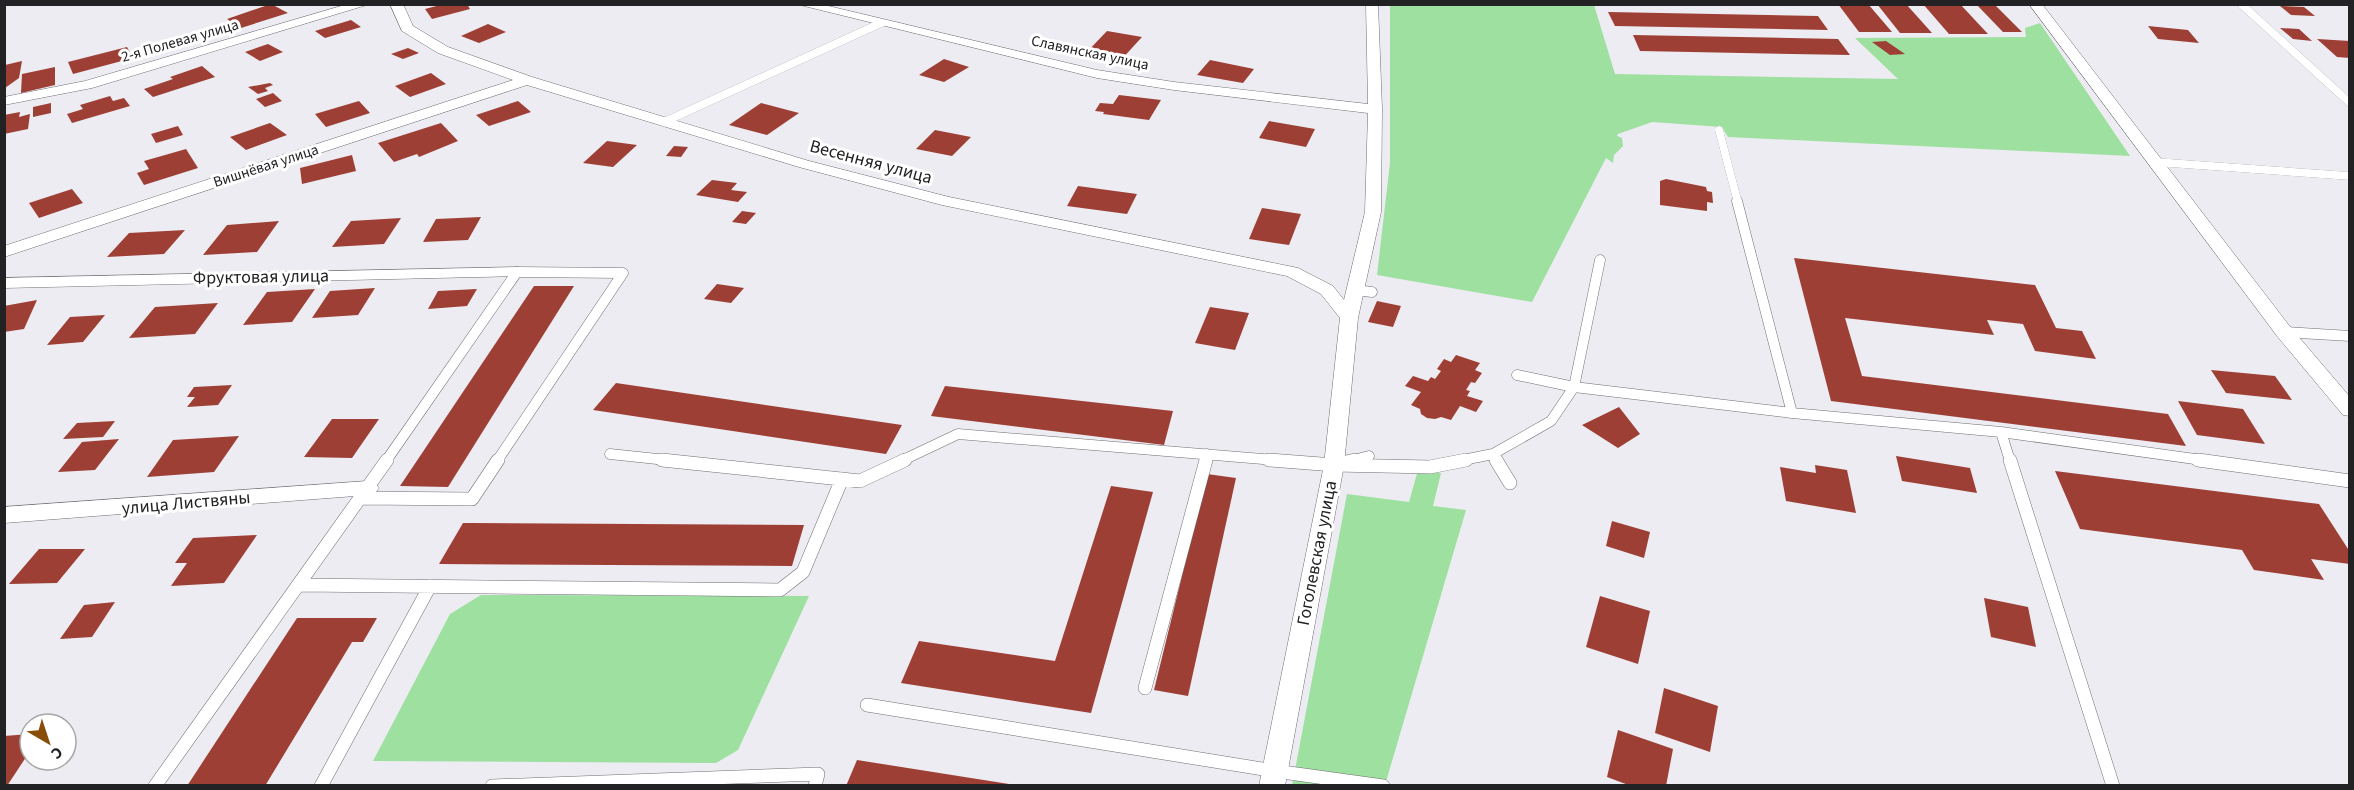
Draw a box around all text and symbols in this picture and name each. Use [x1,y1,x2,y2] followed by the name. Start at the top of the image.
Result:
[119,14,241,68] street label: 2-я Полевая улица
[1029,30,1151,76] street label: Славянская улица
[807,134,935,190] street label: Весенняя улица
[211,139,321,193] street label: Вишнёвая улица
[193,263,329,291] street label: Фруктовая улица
[1291,479,1343,627] street label: Гоголевская улица
[121,485,251,521] street label: улица Листвяны
[18,712,78,772] north arrow
[46,741,67,764] text: С

